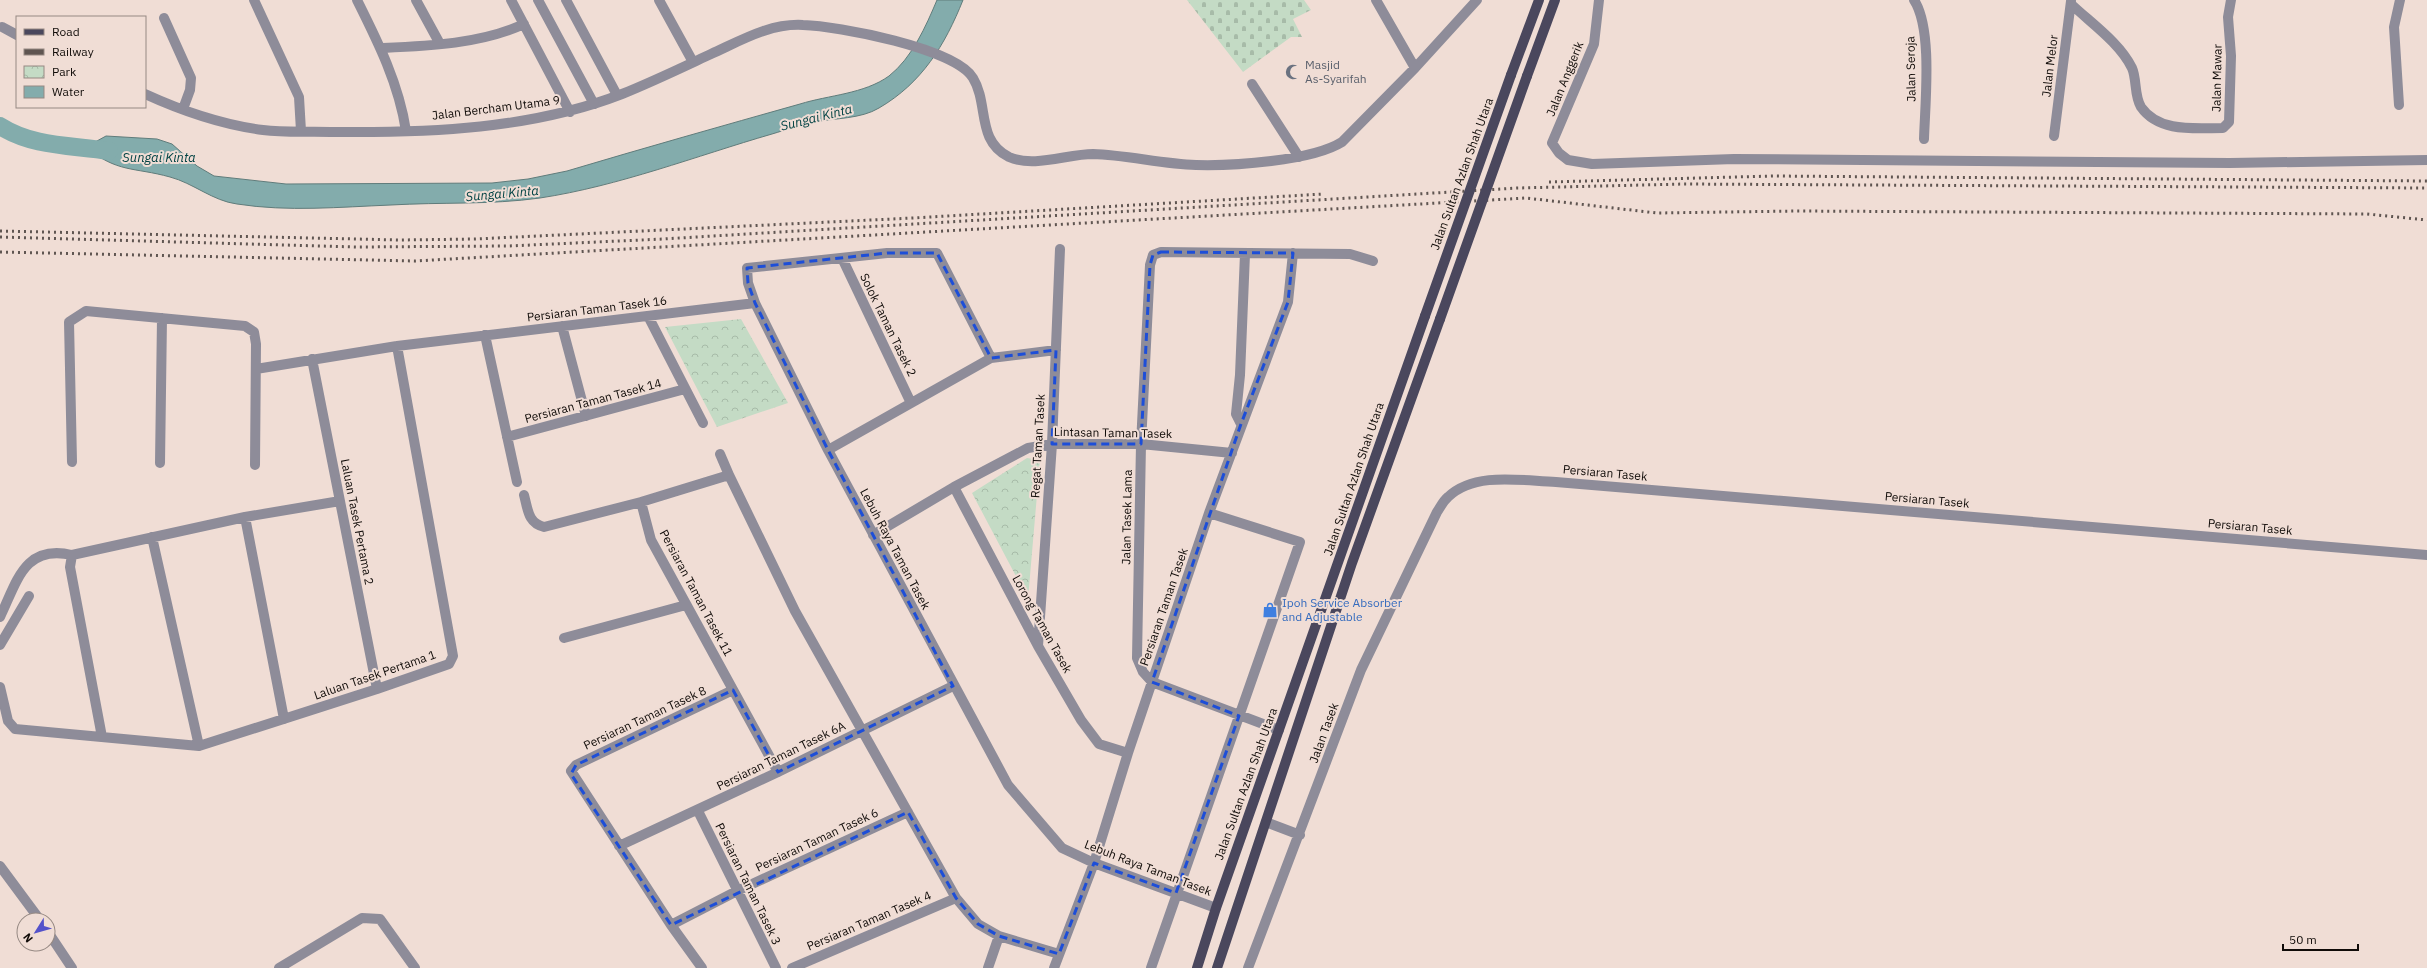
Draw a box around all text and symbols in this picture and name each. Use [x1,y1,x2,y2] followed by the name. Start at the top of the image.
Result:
[16,16,146,108] legend
[52,24,80,39] text: Road
[2038,33,2061,98] street label: Jalan Melor
[1902,35,1919,102] street label: Jalan Seroja
[1543,39,1587,118] street label: Jalan Anggerik
[2208,43,2225,112] street label: Jalan Mawar
[52,44,94,59] text: Railway
[1305,57,1367,86] place label: Masjid As-Syarifah
[1284,63,1302,81] mosque icon: Masjid As-Syarifah
[52,64,77,79] text: Park
[52,84,85,99] text: Water
[431,92,561,123] street label: Jalan Bercham Utama 9
[1427,95,1496,252] street label: Jalan Sultan Azlan Shah Utara
[779,100,854,135] water label: Sungai Kinta
[122,149,196,166] water label: Sungai Kinta
[465,182,539,205] water label: Sungai Kinta
[857,271,920,379] street label: Solok Taman Tasek 2
[526,292,668,325] street label: Persiaran Taman Tasek 16
[523,375,663,426] street label: Persiaran Taman Tasek 14
[1027,393,1048,498] street label: Regat Taman Tasek
[1320,400,1387,557] street label: Jalan Sultan Azlan Shah Utara
[1054,424,1173,441] street label: Lintasan Taman Tasek
[338,458,377,586] street label: Laluan Tasek Pertama 2
[1562,461,1649,484] street label: Persiaran Tasek
[1118,469,1135,565] street label: Jalan Tasek Lama
[857,486,934,612] street label: Lebuh Raya Taman Tasek
[1884,488,1971,511] street label: Persiaran Tasek
[2207,515,2294,538] street label: Persiaran Tasek
[657,527,736,659] street label: Persiaran Taman Tasek 11
[1136,545,1191,668] street label: Persiaran Taman Tasek
[1009,572,1076,676] street label: Lorong Taman Tasek
[1282,595,1403,624] place label: Ipoh Service Absorber and Adjustable
[1261,601,1279,619] shop icon: Ipoh Service Absorber and Adjustable
[312,647,438,702] street label: Laluan Tasek Pertama 1
[581,682,709,753] street label: Persiaran Taman Tasek 8
[1306,700,1342,765] street label: Jalan Tasek
[1211,705,1280,862] street label: Jalan Sultan Azlan Shah Utara
[714,718,848,793] street label: Persiaran Taman Tasek 6A
[753,804,881,875] street label: Persiaran Taman Tasek 6
[712,820,785,947] street label: Persiaran Taman Tasek 3
[1082,836,1215,899] street label: Lebuh Raya Taman Tasek
[804,887,933,954] street label: Persiaran Taman Tasek 4
[16,912,56,952] north arrow
[2283,926,2358,952] scale bar
[20,931,36,945] text: N
[2289,932,2317,947] text: 50 m

